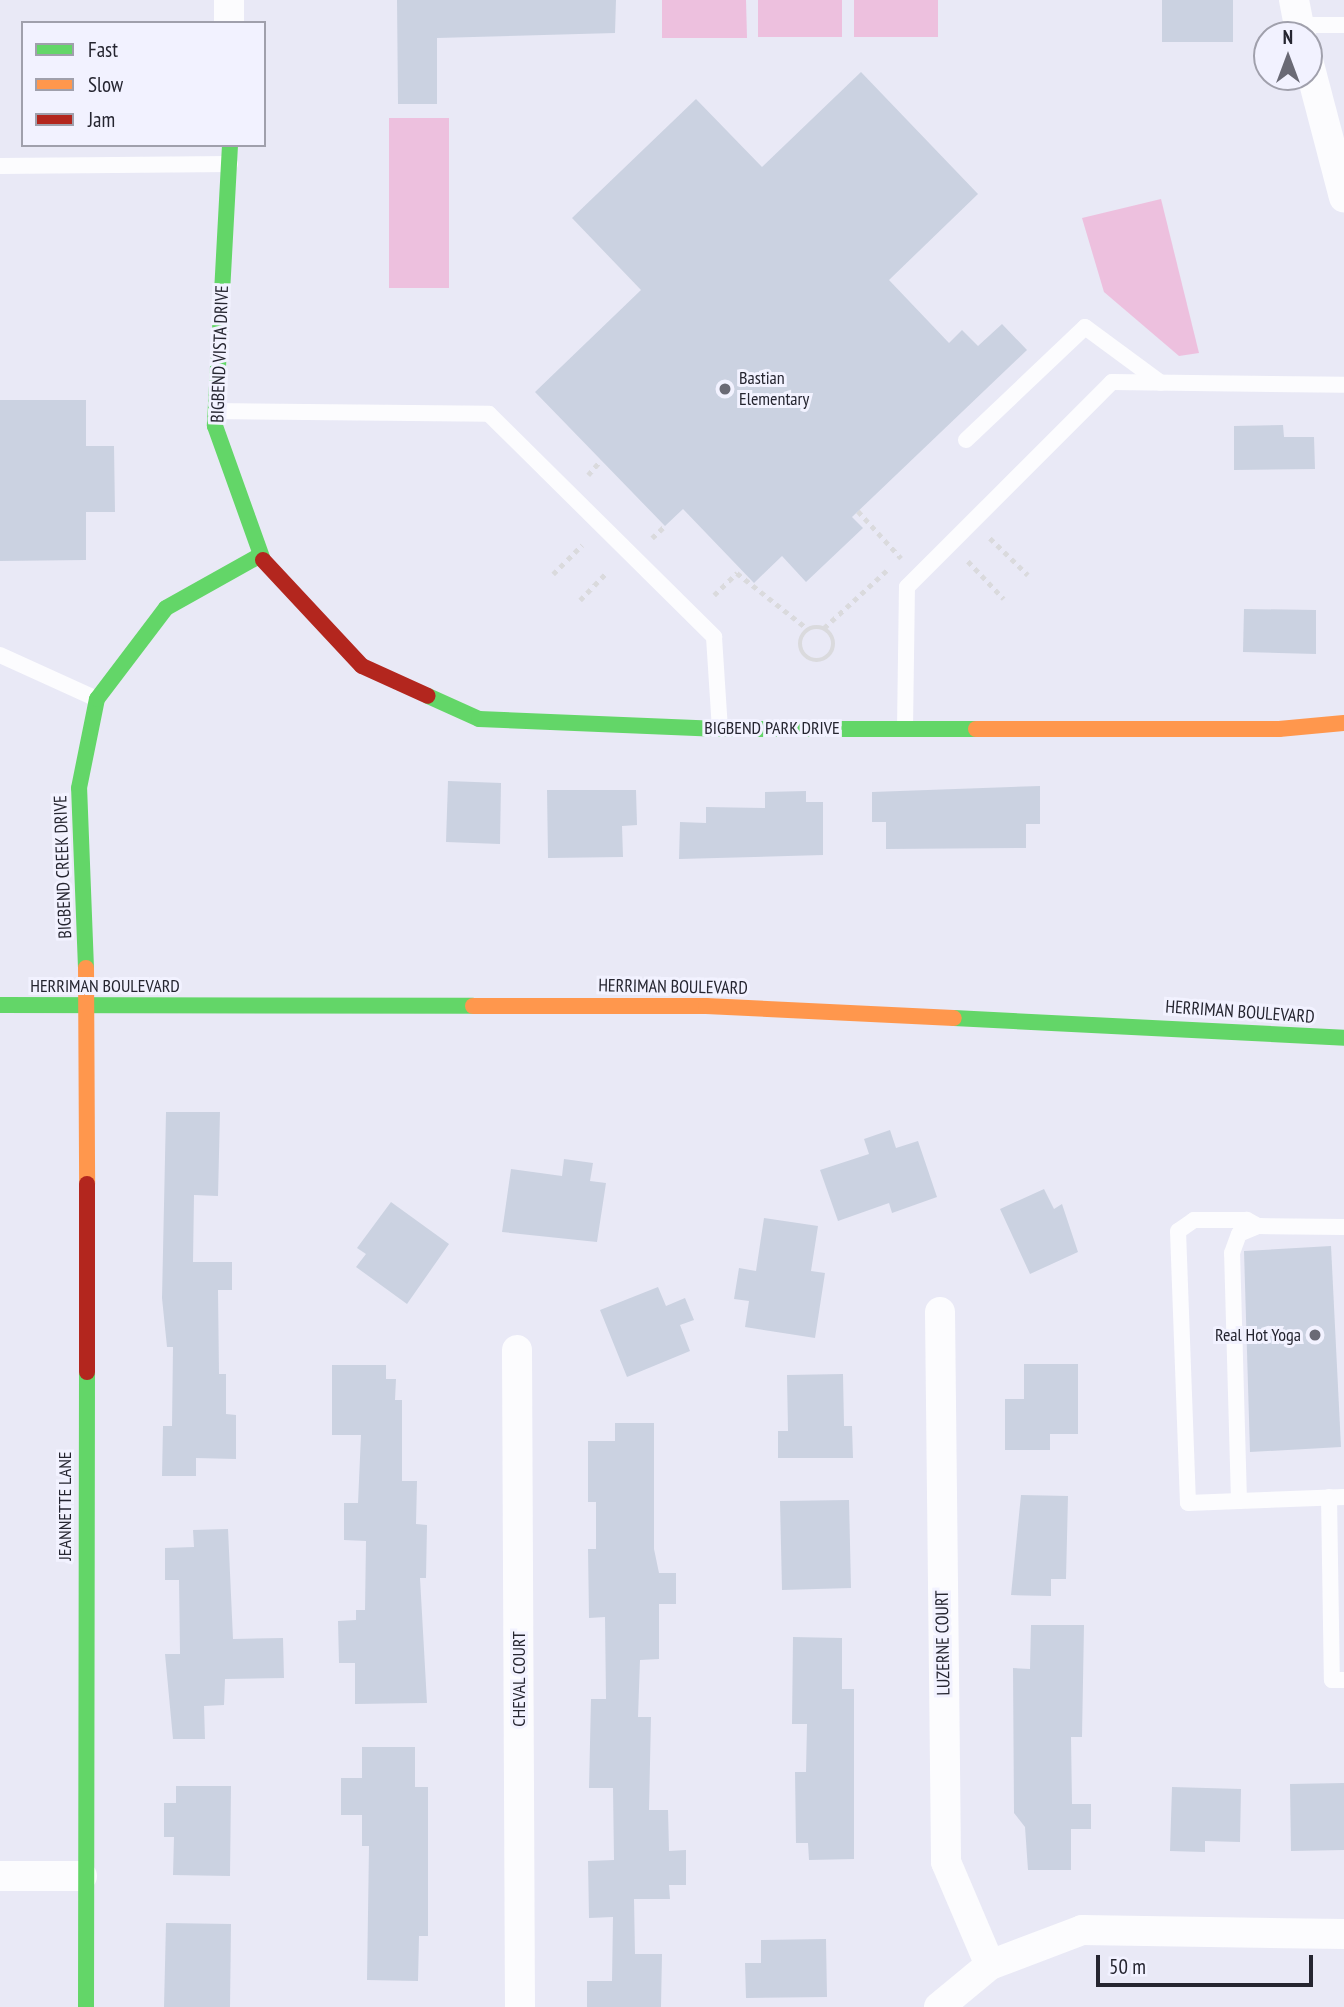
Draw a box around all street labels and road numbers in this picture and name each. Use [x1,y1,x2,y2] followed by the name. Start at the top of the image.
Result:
[207,284,233,424] street label: BIGBEND VISTA DRIVE
[704,717,840,739] street label: BIGBEND PARK DRIVE
[50,795,76,939] street label: BIGBEND CREEK DRIVE
[30,975,180,997] street label: HERRIMAN BOULEVARD
[598,975,748,999] street label: HERRIMAN BOULEVARD
[1165,996,1315,1028] street label: HERRIMAN BOULEVARD
[54,1451,76,1561] street label: JEANNETTE LANE
[931,1590,955,1696] street label: LUZERNE COURT
[508,1631,530,1727] street label: CHEVAL COURT

